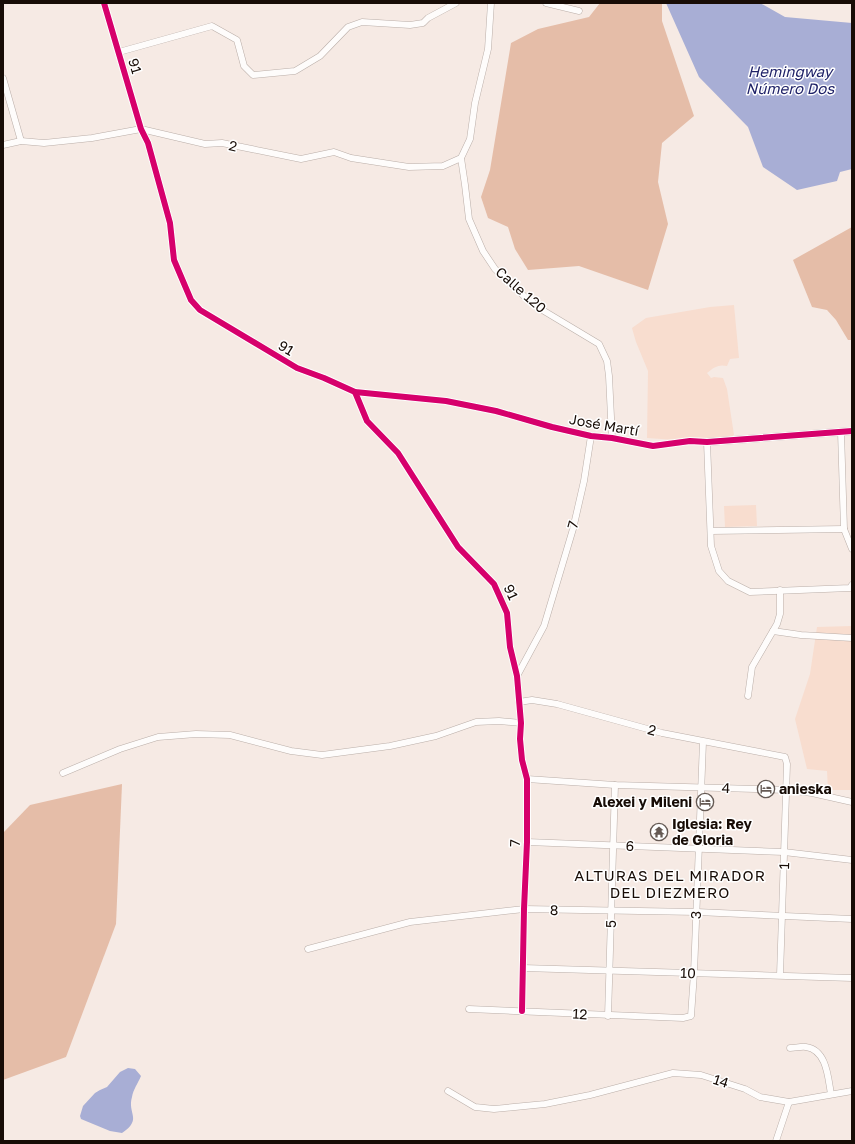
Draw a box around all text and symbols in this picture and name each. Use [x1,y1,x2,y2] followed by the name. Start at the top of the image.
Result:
[125,56,146,76] street label: 91
[746,62,835,97] water label: Hemingway Número Dos
[227,136,239,155] street label: 2
[493,263,550,316] street label: Calle 120
[275,336,297,359] street label: 91
[568,410,641,439] street label: José Martí
[563,519,582,531] street label: 7
[501,581,522,602] street label: 91
[646,720,658,739] street label: 2
[721,779,731,796] street label: 4
[756,779,776,799] hotel icon: anieska
[779,780,832,797] place label: anieska
[695,792,715,812] hotel icon: Alexei y Mileni
[593,793,692,810] place label: Alexei y Mileni
[672,815,753,848] place label: Iglesia: Rey de Gloria
[649,822,669,842] temple icon: Iglesia: Rey de Gloria
[625,837,635,854] street label: 6
[506,839,523,847] street label: 7
[775,862,792,870] street label: 1
[574,866,766,901] district label: ALTURAS DEL MIRADOR DEL DIEZMERO
[550,901,558,918] street label: 8
[687,911,704,919] street label: 3
[602,920,619,928] street label: 5
[680,964,696,981] street label: 10
[572,1005,588,1022] street label: 12
[711,1070,731,1091] street label: 14

